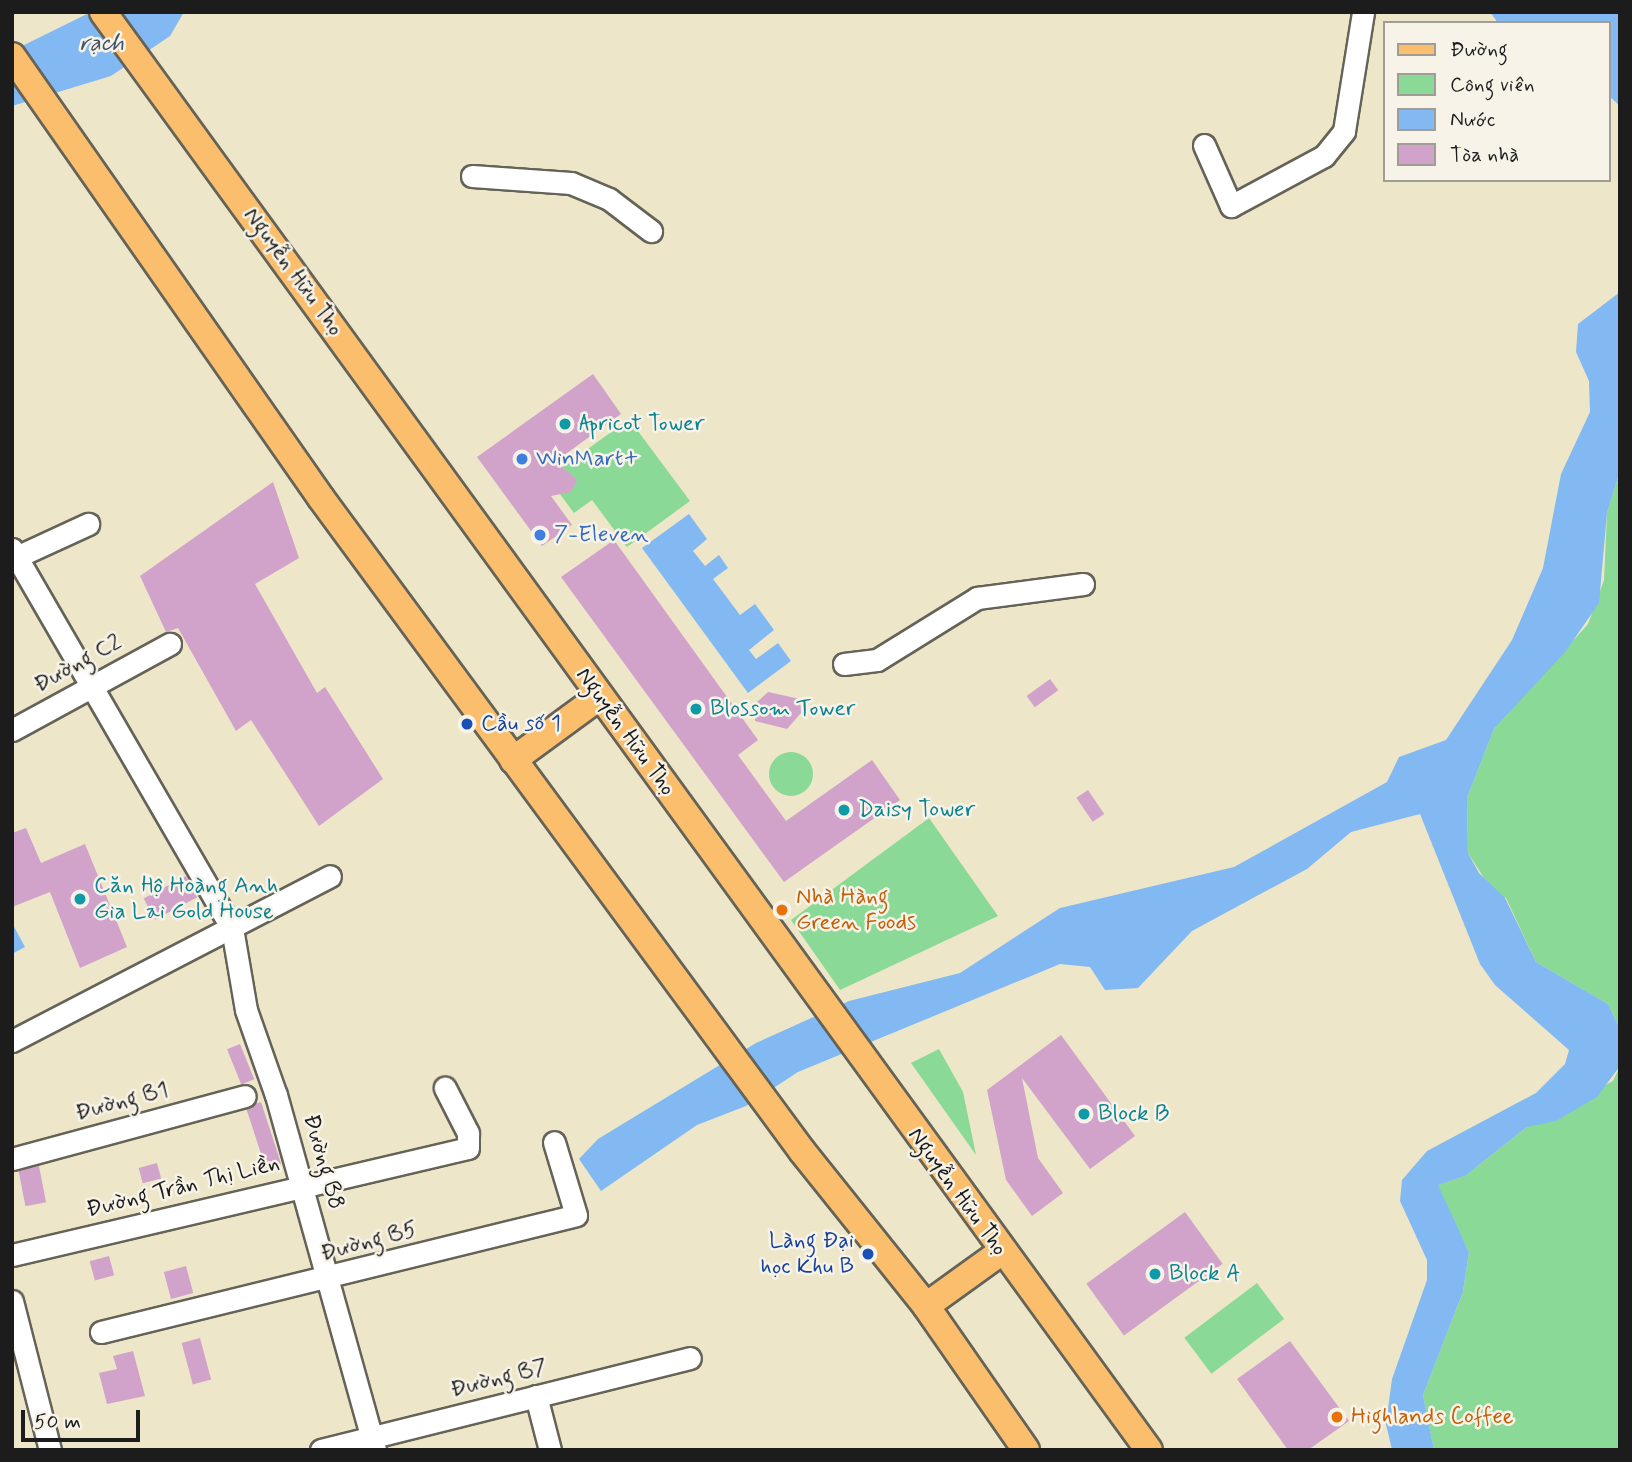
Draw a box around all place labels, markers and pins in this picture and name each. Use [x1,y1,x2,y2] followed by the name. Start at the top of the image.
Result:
[579,410,705,438] place label: Apricot Tower
[557,416,573,432] marker: Apricot Tower
[536,445,639,473] place label: WinMart+
[514,451,530,467] marker: WinMart+
[554,521,649,549] place label: 7-Eleven
[532,527,548,543] marker: 7-Eleven
[710,695,854,723] place label: Blossom Tower
[688,701,704,717] marker: Blossom Tower
[481,710,561,738] place label: Cầu số 1
[459,716,475,732] marker: Cầu số 1
[858,796,975,824] place label: Daisy Tower
[836,802,852,818] marker: Daisy Tower
[94,872,274,926] place label: Căn Hộ Hoàng Anh Gia Lai Gold House
[796,883,917,937] place label: Nhà Hàng Green Foods
[72,891,88,907] marker: Căn Hộ Hoàng Anh Gia Lai Gold House
[774,902,790,918] marker: Nhà Hàng Green Foods
[1098,1100,1169,1128] place label: Block B
[1076,1106,1092,1122] marker: Block B
[758,1227,854,1281] place label: Làng Đại học Khu B
[860,1246,876,1262] marker: Làng Đại học Khu B
[1169,1260,1241,1288] place label: Block A
[1147,1266,1163,1282] marker: Block A
[1351,1403,1517,1431] place label: Highlands Coffee
[1329,1409,1345,1425] marker: Highlands Coffee

